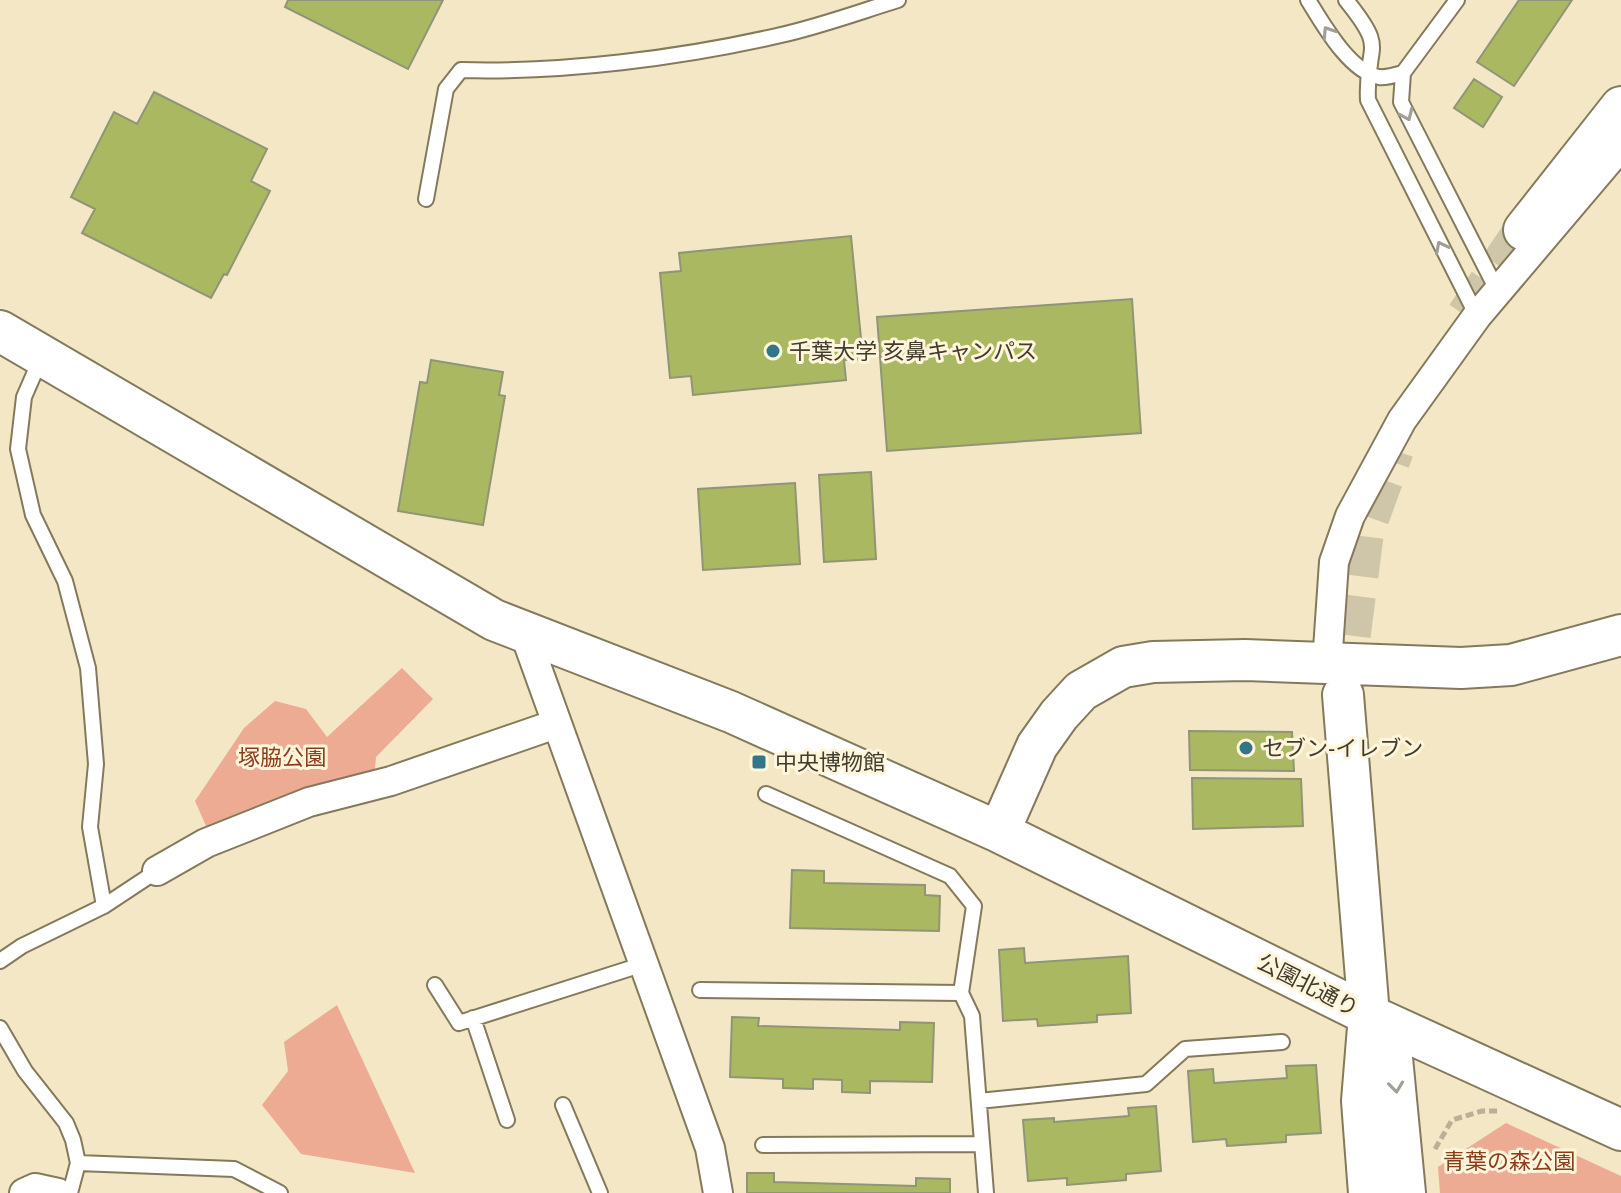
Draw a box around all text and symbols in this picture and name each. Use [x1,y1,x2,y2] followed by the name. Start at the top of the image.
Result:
[1323,26,1338,41] one-way arrow
[1398,107,1414,121] one-way arrow
[1436,240,1451,255] one-way arrow
[789,339,1037,364] place label: 千葉大学 亥鼻キャンパス
[764,342,782,360] marker: 千葉大学 亥鼻キャンパス
[1262,736,1423,761] place label: セブン-イレブン
[1237,739,1255,757] marker: セブン-イレブン
[238,745,326,770] park label: 塚脇公園
[775,750,885,775] place label: 中央博物館
[750,753,768,771] marker: 中央博物館
[1253,949,1363,1021] street label: 公園北通り
[1387,1081,1404,1094] one-way arrow
[1443,1149,1575,1174] park label: 青葉の森公園

